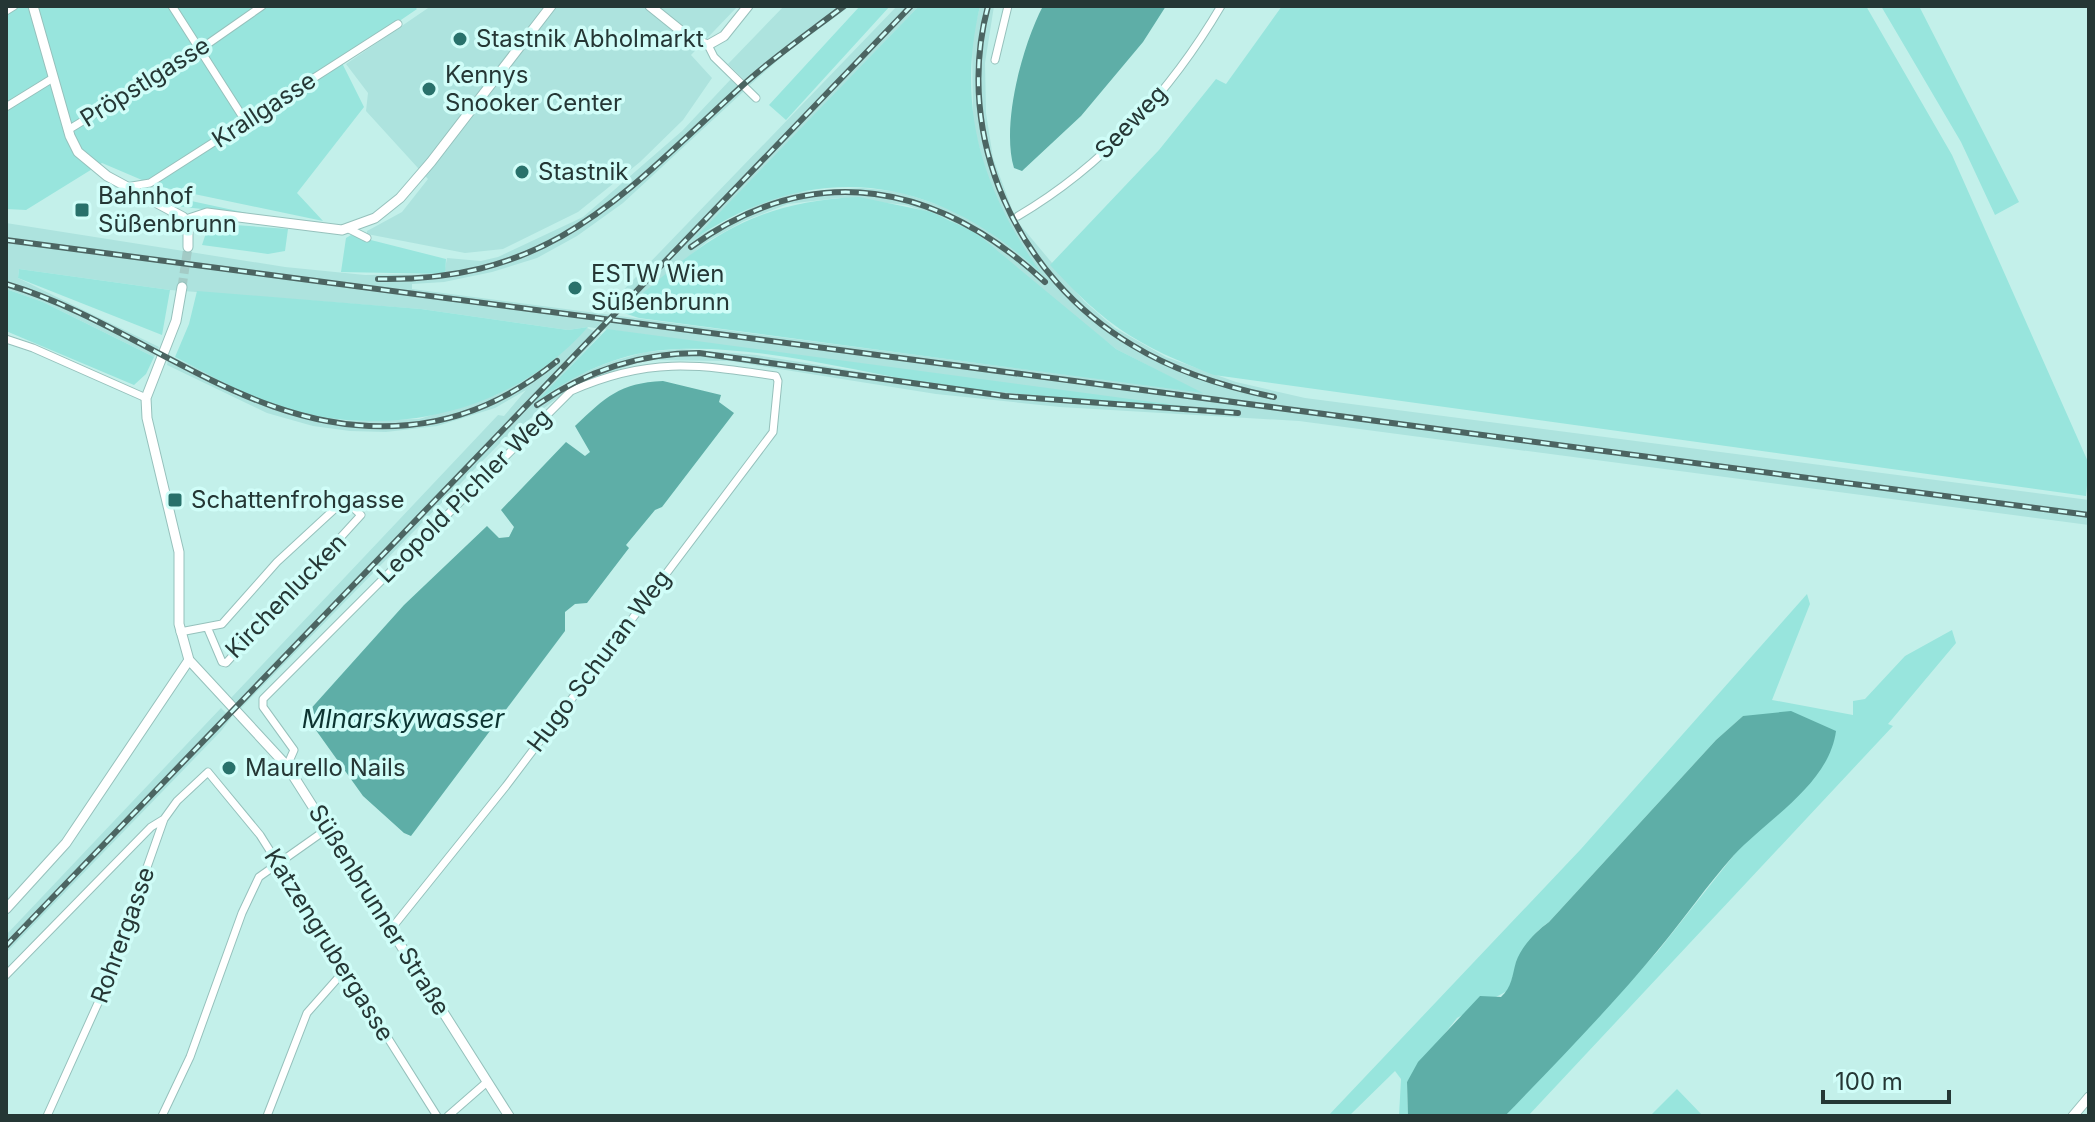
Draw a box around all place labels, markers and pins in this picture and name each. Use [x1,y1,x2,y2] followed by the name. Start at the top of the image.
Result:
[476,24,704,53] place label: Stastnik Abholmarkt
[451,30,469,48] marker: Stastnik Abholmarkt
[445,60,622,117] place label: Kennys Snooker Center
[420,80,438,98] marker: Kennys Snooker Center
[538,157,629,186] place label: Stastnik
[513,163,531,181] marker: Stastnik
[98,181,237,238] place label: Bahnhof Süßenbrunn
[73,201,91,219] marker: Bahnhof Süßenbrunn
[591,259,730,316] place label: ESTW Wien Süßenbrunn
[566,279,584,297] marker: ESTW Wien Süßenbrunn
[191,485,404,514] place label: Schattenfrohgasse
[166,491,184,509] marker: Schattenfrohgasse
[245,753,406,782] place label: Maurello Nails
[220,759,238,777] marker: Maurello Nails

